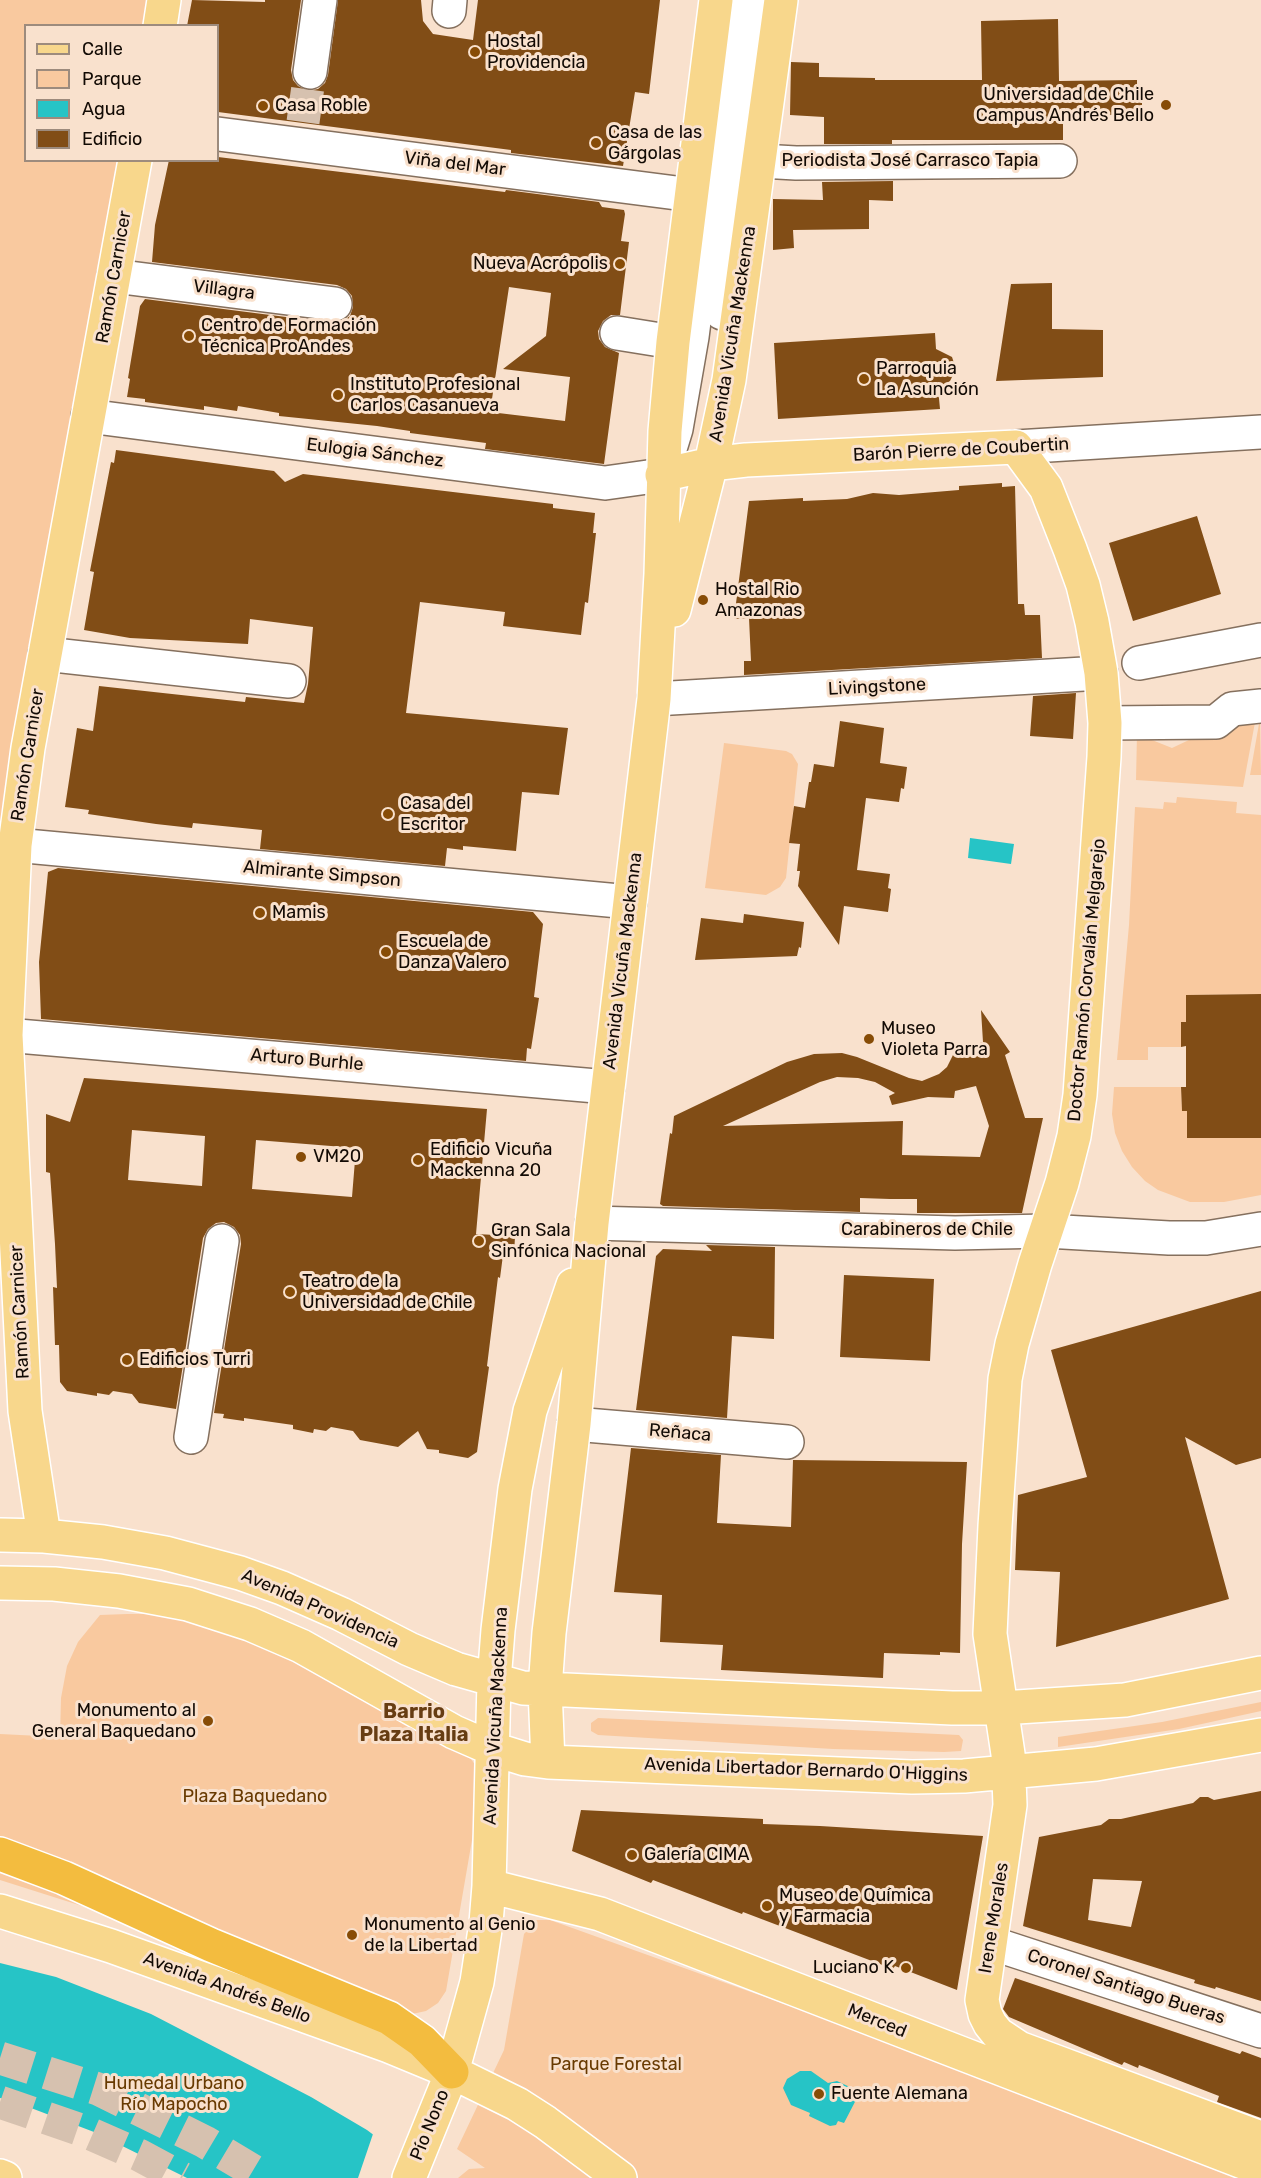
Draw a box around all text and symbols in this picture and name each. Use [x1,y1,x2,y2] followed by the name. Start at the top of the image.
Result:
[24,24,219,162] legend
[487,31,585,74] place label: Hostal Providencia
[82,38,123,60] text: Calle
[468,45,482,59] marker: Hostal Providencia
[82,68,142,90] text: Parque
[976,84,1154,127] place label: Universidad de Chile Campus Andrés Bello
[275,95,368,117] place label: Casa Roble
[82,98,125,120] text: Agua
[1159,98,1173,112] marker: Universidad de Chile Campus Andrés Bello
[256,99,270,113] marker: Casa Roble
[608,122,702,164] place label: Casa de las Gárgolas
[82,128,142,150] text: Edificio
[589,136,603,150] marker: Casa de las Gárgolas
[403,147,507,181] street label: Viña del Mar
[781,150,1039,172] street label: Periodista José Carrasco Tapia
[92,209,136,345] street label: Ramón Carnicer
[705,224,761,444] street label: Avenida Vicuña Mackenna
[473,253,608,275] place label: Nueva Acrópolis
[613,257,627,271] marker: Nueva Acrópolis
[192,275,256,305] street label: Villagra
[201,315,376,358] place label: Centro de Formación Técnica ProAndes
[182,329,196,343] marker: Centro de Formación Técnica ProAndes
[876,358,979,400] place label: Parroquia La Asunción
[857,372,871,386] marker: Parroquia La Asunción
[350,374,520,416] place label: Instituto Profesional Carlos Casanueva
[331,388,345,402] marker: Instituto Profesional Carlos Casanueva
[305,434,445,472] street label: Eulogia Sánchez
[852,434,1070,466] street label: Barón Pierre de Coubertin
[715,579,802,622] place label: Hostal Rio Amazonas
[696,593,710,607] marker: Hostal Rio Amazonas
[828,674,926,700] street label: Livingstone
[7,687,49,823] street label: Ramón Carnicer
[400,793,471,836] place label: Casa del Escritor
[381,807,395,821] marker: Casa del Escritor
[1064,838,1110,1122] street label: Doctor Ramón Corvalán Melgarejo
[599,851,647,1071] street label: Avenida Vicuña Mackenna
[242,856,402,892] street label: Almirante Simpson
[272,902,326,924] place label: Mamis
[253,906,267,920] marker: Mamis
[398,931,507,974] place label: Escuela de Danza Valero
[379,945,393,959] marker: Escuela de Danza Valero
[881,1018,988,1060] place label: Museo Violeta Parra
[862,1032,876,1046] marker: Museo Violeta Parra
[250,1044,364,1076] street label: Arturo Burhle
[430,1139,552,1182] place label: Edificio Vicuña Mackenna 20
[313,1146,361,1168] place label: VM20
[294,1150,308,1164] marker: VM20
[411,1153,425,1167] marker: Edificio Vicuña Mackenna 20
[841,1219,1013,1241] street label: Carabineros de Chile
[491,1220,646,1262] place label: Gran Sala Sinfónica Nacional
[472,1234,486,1248] marker: Gran Sala Sinfónica Nacional
[6,1244,34,1380] street label: Ramón Carnicer
[302,1271,473,1314] place label: Teatro de la Universidad de Chile
[283,1285,297,1299] marker: Teatro de la Universidad de Chile
[139,1349,251,1371] place label: Edificios Turri
[120,1353,134,1367] marker: Edificios Turri
[648,1420,712,1446] street label: Reñaca
[238,1565,402,1653] street label: Avenida Providencia
[479,1606,513,1826] street label: Avenida Vicuña Mackenna
[32,1700,196,1742] place label: Monumento al General Baquedano
[359,1700,469,1747] district label: Barrio Plaza Italia
[201,1714,215,1728] marker: Monumento al General Baquedano
[644,1754,968,1786] street label: Avenida Libertador Bernardo O'Higgins
[183,1786,327,1808] park label: Plaza Baquedano
[644,1844,749,1866] place label: Galería CIMA
[625,1848,639,1862] marker: Galería CIMA
[975,1861,1013,1975] street label: Irene Morales
[779,1885,931,1928] place label: Museo de Química y Farmacia
[760,1899,774,1913] marker: Museo de Química y Farmacia
[364,1914,536,1956] place label: Monumento al Genio de la Libertad
[345,1928,359,1942] marker: Monumento al Genio de la Libertad
[1024,1945,1228,2029] street label: Coronel Santiago Bueras
[140,1948,314,2028] street label: Avenida Andrés Bello
[813,1957,894,1979] place label: Luciano K
[899,1961,913,1975] marker: Luciano K
[844,1999,910,2043] street label: Merced
[550,2054,682,2076] park label: Parque Forestal
[104,2073,244,2116] park label: Humedal Urbano Río Mapocho
[831,2083,968,2105] place label: Fuente Alemana
[406,2086,454,2164] street label: Pío Nono
[812,2087,826,2101] marker: Fuente Alemana

